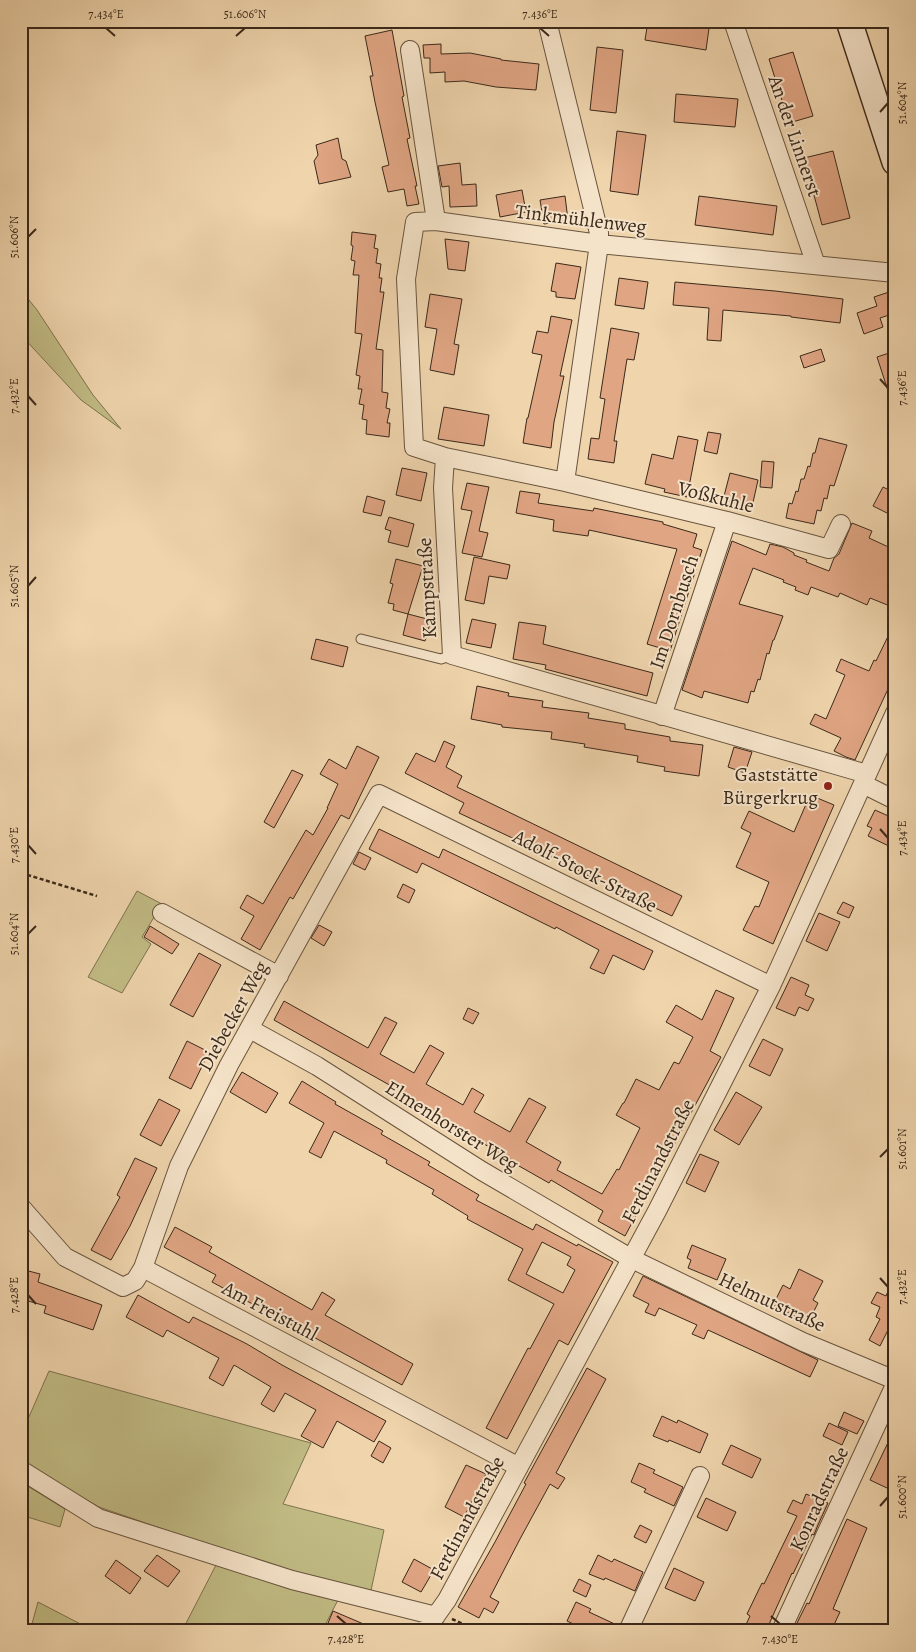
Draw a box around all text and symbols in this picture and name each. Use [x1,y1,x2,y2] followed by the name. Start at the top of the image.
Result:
[88,6,124,22] text: 7.434°E
[224,6,267,22] text: 51.606°N
[522,6,558,22] text: 7.436°E
[761,71,828,201] street label: An der Linnerst
[894,81,910,124] text: 51.604°N
[514,198,648,240] street label: Tinkmühlenweg
[6,215,22,258] text: 51.606°N
[894,370,910,406] text: 7.436°E
[6,378,22,414] text: 7.432°E
[674,474,757,520] street label: Voßkuhle
[411,537,443,639] street label: Kampstraße
[643,551,705,672] street label: Im Dornbusch
[6,564,22,607] text: 51.605°N
[723,761,818,811] place label: Gaststätte Bürgerkrug
[822,780,834,792] marker: Gaststätte Bürgerkrug
[894,820,910,856] text: 7.434°E
[507,823,662,919] street label: Adolf-Stock-Straße
[6,827,22,863] text: 7.430°E
[6,912,22,955] text: 51.604°N
[192,956,274,1076] street label: Diebecker Weg
[380,1074,524,1178] street label: Elmenhorster Weg
[615,1094,701,1228] street label: Ferdinandstraße
[894,1128,910,1170] text: 51.601°N
[714,1266,830,1339] street label: Helmutstraße
[894,1269,910,1305] text: 7.432°E
[217,1274,323,1348] street label: Am Freistuhl
[6,1277,22,1313] text: 7.428°E
[783,1442,855,1556] street label: Konradstraße
[423,1451,511,1585] street label: Ferdinandstraße
[894,1475,910,1519] text: 51.600°N
[328,1631,364,1647] text: 7.428°E
[762,1631,798,1647] text: 7.430°E

